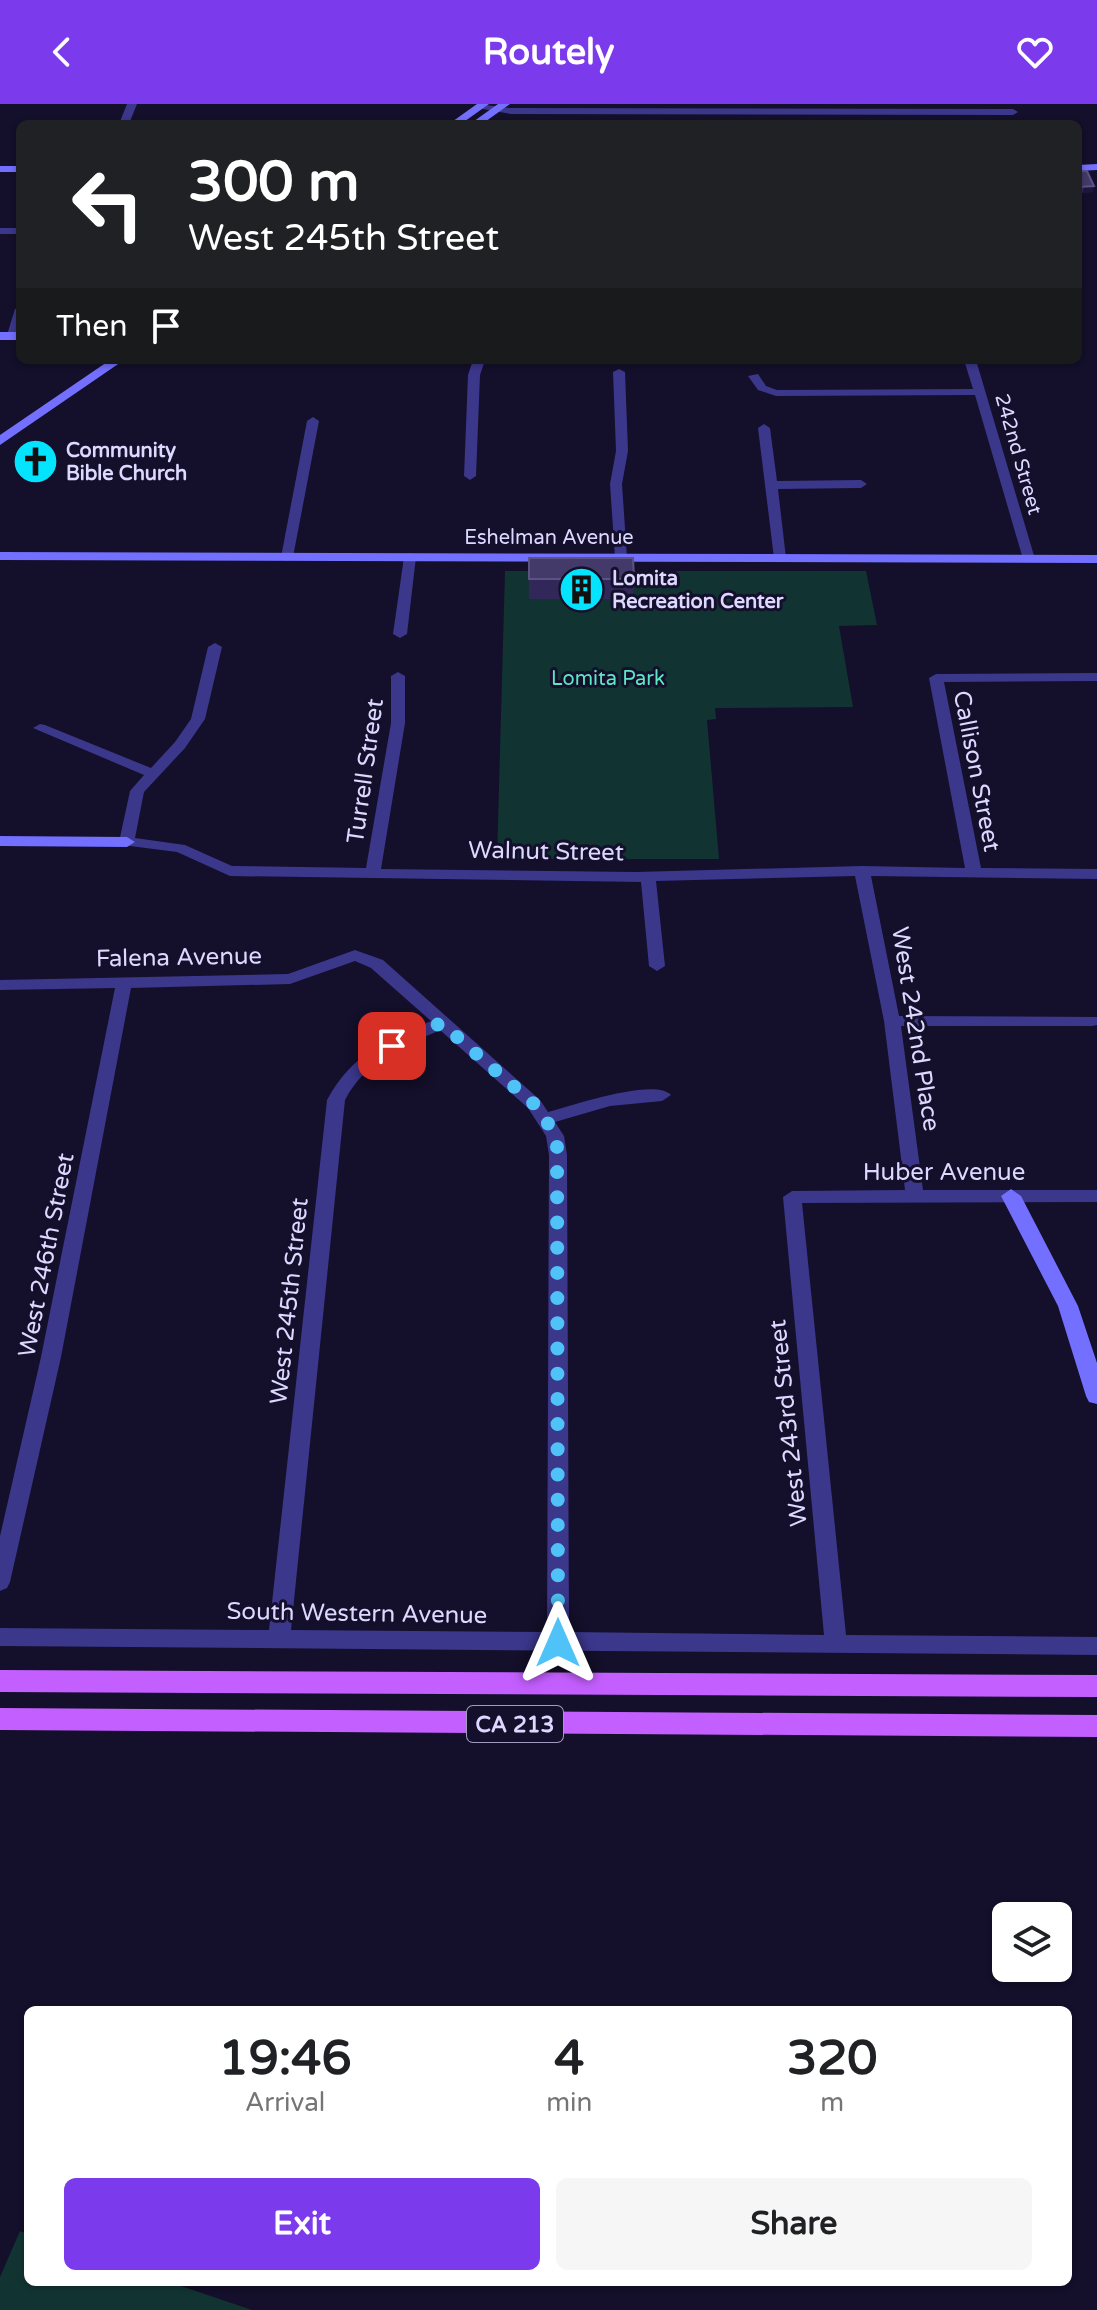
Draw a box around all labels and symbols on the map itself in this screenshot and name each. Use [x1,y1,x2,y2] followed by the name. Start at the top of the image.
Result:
[989,391,1047,518] street label: 242nd Street
[11,437,59,485] church icon: Community Bible Church
[66,439,187,486] place label: Community Bible Church
[464,526,634,550] street label: Eshelman Avenue
[557,565,605,613] building icon: Lomita Recreation Center
[612,567,784,614] place label: Lomita Recreation Center
[551,667,665,691] park label: Lomita Park
[947,688,1006,854] street label: Callison Street
[341,697,390,845] street label: Turrell Street
[468,836,624,867] street label: Walnut Street
[885,925,946,1133] street label: West 242nd Place
[96,942,262,973] street label: Falena Avenue
[358,1012,426,1080] pin
[12,1151,81,1360] street label: West 246th Street
[863,1158,1025,1187] street label: Huber Avenue
[264,1196,315,1406] street label: West 245th Street
[763,1318,814,1528] street label: West 243rd Street
[226,1597,488,1630] street label: South Western Avenue
[516,1601,600,1685] position arrow
[467,1706,563,1742] road number: CA 213

